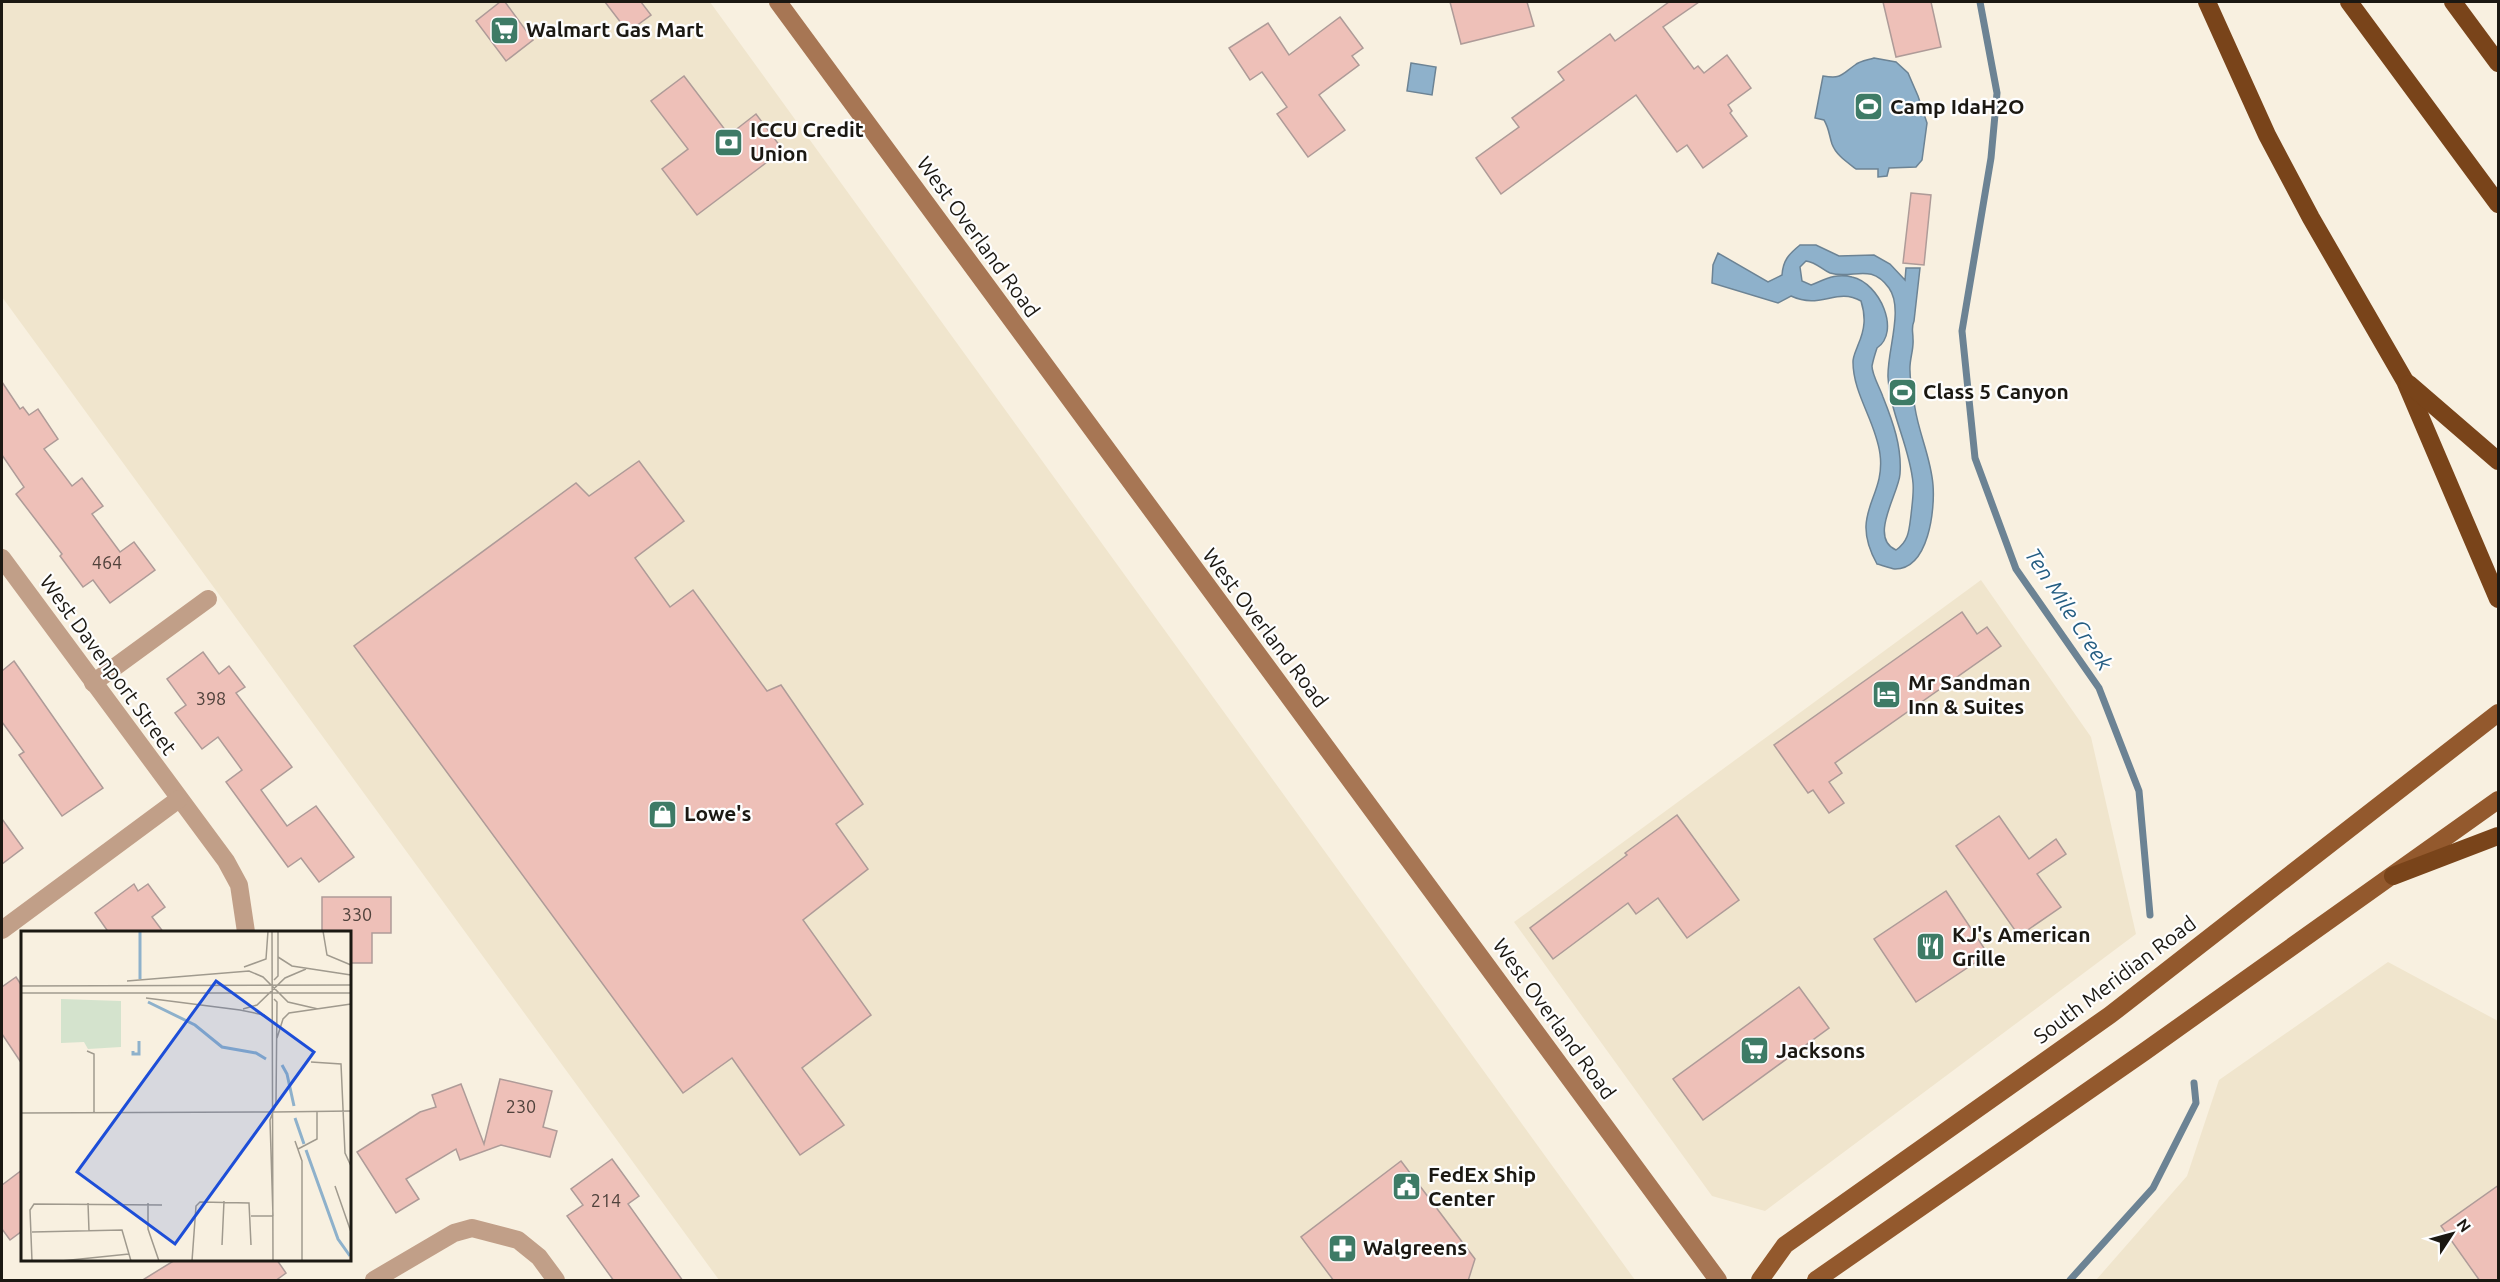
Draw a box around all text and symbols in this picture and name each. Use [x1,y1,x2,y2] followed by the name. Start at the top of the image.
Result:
[489,14,521,46] supermarket icon: Walmart Gas Mart
[526,17,704,41] place label: Walmart Gas Mart
[1853,91,1885,123] sports icon: Camp IdaH2O
[1890,94,2025,118] place label: Camp IdaH2O
[750,117,864,165] place label: ICCU Credit Union
[713,126,745,158] bank icon: ICCU Credit Union
[912,151,1045,321] street label: West Overland Road
[1886,376,1918,408] sports icon: Class 5 Canyon
[1923,379,2069,403] place label: Class 5 Canyon
[1198,543,1333,712] street label: West Overland Road
[2021,543,2119,675] water label: Ten Mile Creek
[92,552,122,572] house number: 464
[35,570,182,759] street label: West Davenport Street
[1908,670,2030,718] place label: Mr Sandman Inn & Suites
[1871,679,1903,711] hotel icon: Mr Sandman Inn & Suites
[196,688,226,708] house number: 398
[647,798,679,830] shop icon: Lowe's
[684,801,751,825] place label: Lowe's
[342,904,372,924] house number: 330
[2029,910,2200,1048] street label: South Meridian Road
[1952,922,2090,970] place label: KJ's American Grille
[21,931,351,1261] inset map
[1915,931,1947,963] restaurant icon: KJ's American Grille
[1488,933,1621,1103] street label: West Overland Road
[1739,1035,1771,1067] supermarket icon: Jacksons
[1776,1038,1865,1062] place label: Jacksons
[506,1096,536,1116] house number: 230
[1428,1162,1536,1210] place label: FedEx Ship Center
[1391,1171,1423,1203] public building icon: FedEx Ship Center
[591,1190,621,1210] house number: 214
[2422,1204,2482,1264] north arrow
[2453,1215,2475,1235] text: N
[1326,1232,1358,1264] pharmacy icon: Walgreens
[1363,1235,1467,1259] place label: Walgreens

